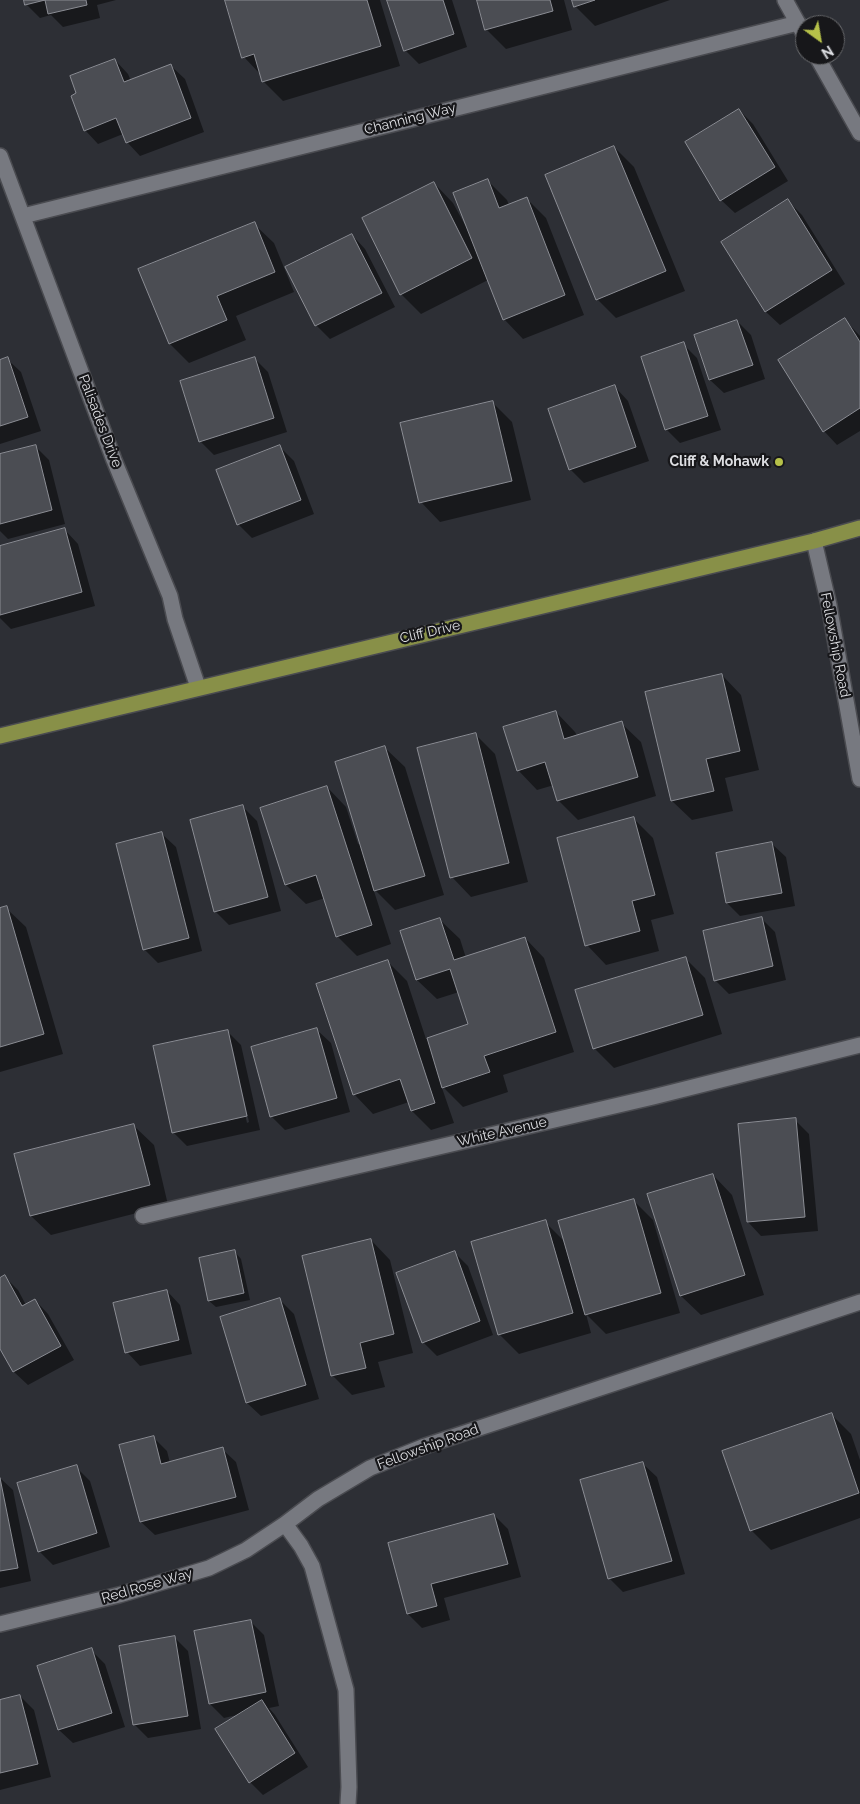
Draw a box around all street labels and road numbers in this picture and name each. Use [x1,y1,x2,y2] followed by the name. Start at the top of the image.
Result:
[362,99,458,139] street label: Channing Way
[75,372,125,470] street label: Palisades Drive
[817,591,853,699] street label: Fellowship Road
[398,617,462,647] street label: Cliff Drive
[456,1114,548,1150] street label: White Avenue
[375,1421,481,1473] street label: Fellowship Road
[99,1565,195,1607] street label: Red Rose Way

